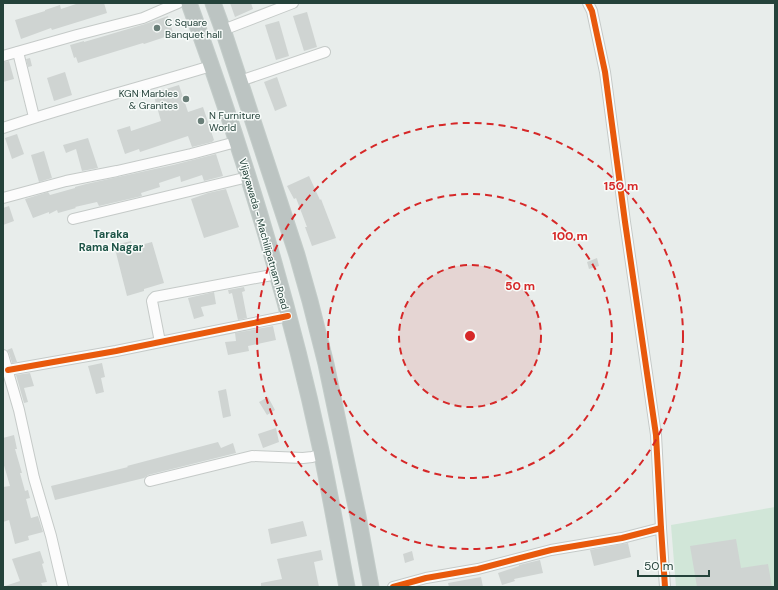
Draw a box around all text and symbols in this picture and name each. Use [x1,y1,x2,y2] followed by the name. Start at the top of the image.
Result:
[165,16,222,41] place label: C Square Banquet hall
[152,23,162,33] marker: C Square Banquet hall
[119,87,178,112] place label: KGN Marbles & Granites
[181,94,191,104] marker: KGN Marbles & Granites
[209,109,261,134] place label: N Furniture World
[196,116,206,126] marker: N Furniture World
[236,157,292,311] street label: Vijayawada - Machilipatnam Road
[604,178,638,194] text: 150 m
[79,227,144,254] district label: Taraka Rama Nagar
[552,228,588,244] text: 100 m
[505,278,535,294] text: 50 m
[463,329,477,343] centre of rings
[638,552,709,578] scale bar
[644,558,673,574] text: 50 m

